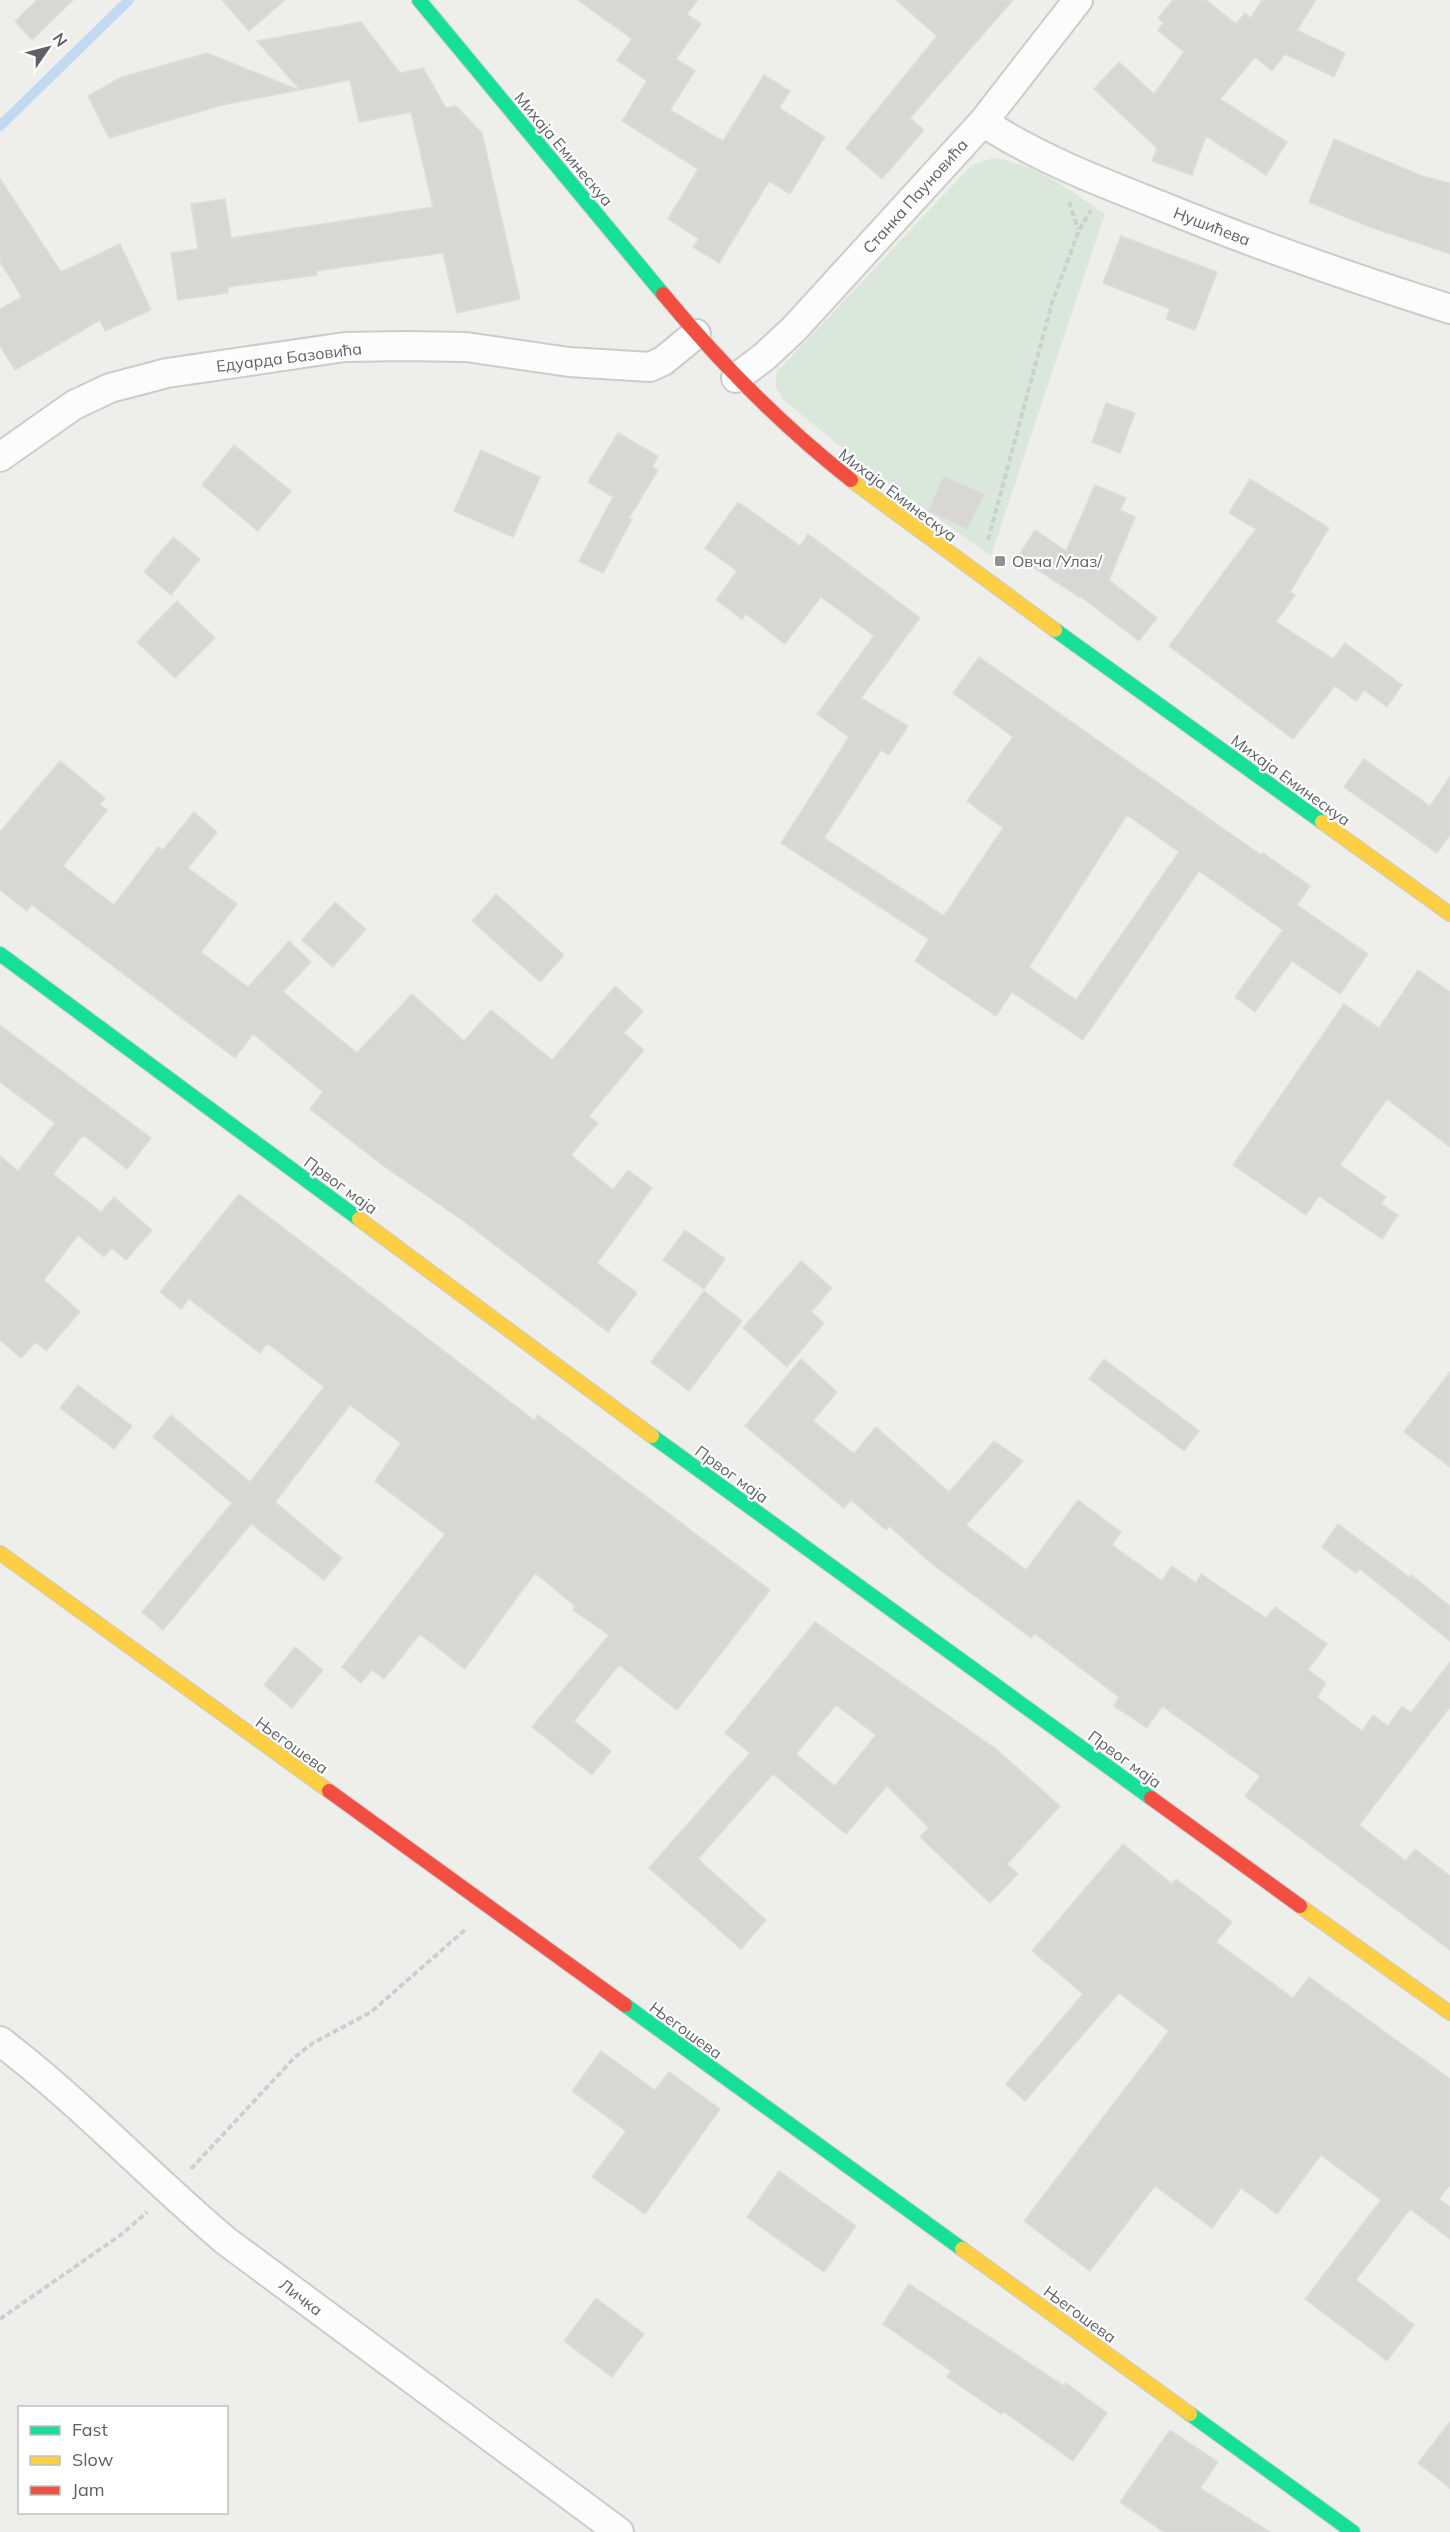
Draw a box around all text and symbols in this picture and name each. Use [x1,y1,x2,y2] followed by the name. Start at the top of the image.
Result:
[18,18,78,78] north arrow
[49,29,72,50] text: N
[511,88,617,210] street label: Михаја Еминескуа
[858,135,972,257] street label: Станка Пауновића
[1171,202,1253,250] street label: Нушићева
[215,338,363,376] street label: Едуарда Базовића
[835,444,961,546] street label: Михаја Еминескуа
[1012,551,1102,571] place label: Овча /Улаз/
[993,554,1007,568] marker: Овча /Улаз/
[1227,730,1355,830] street label: Михаја Еминескуа
[300,1152,382,1218] street label: Првог маја
[691,1441,773,1507] street label: Првог маја
[252,1712,332,1778] street label: Његошева
[1084,1726,1166,1792] street label: Првог маја
[646,1997,726,2063] street label: Његошева
[275,2274,327,2320] street label: Личка
[1040,2281,1120,2347] street label: Његошева
[18,2406,228,2514] legend
[72,2418,108,2441] text: Fast
[72,2448,114,2471] text: Slow
[72,2478,105,2501] text: Jam

